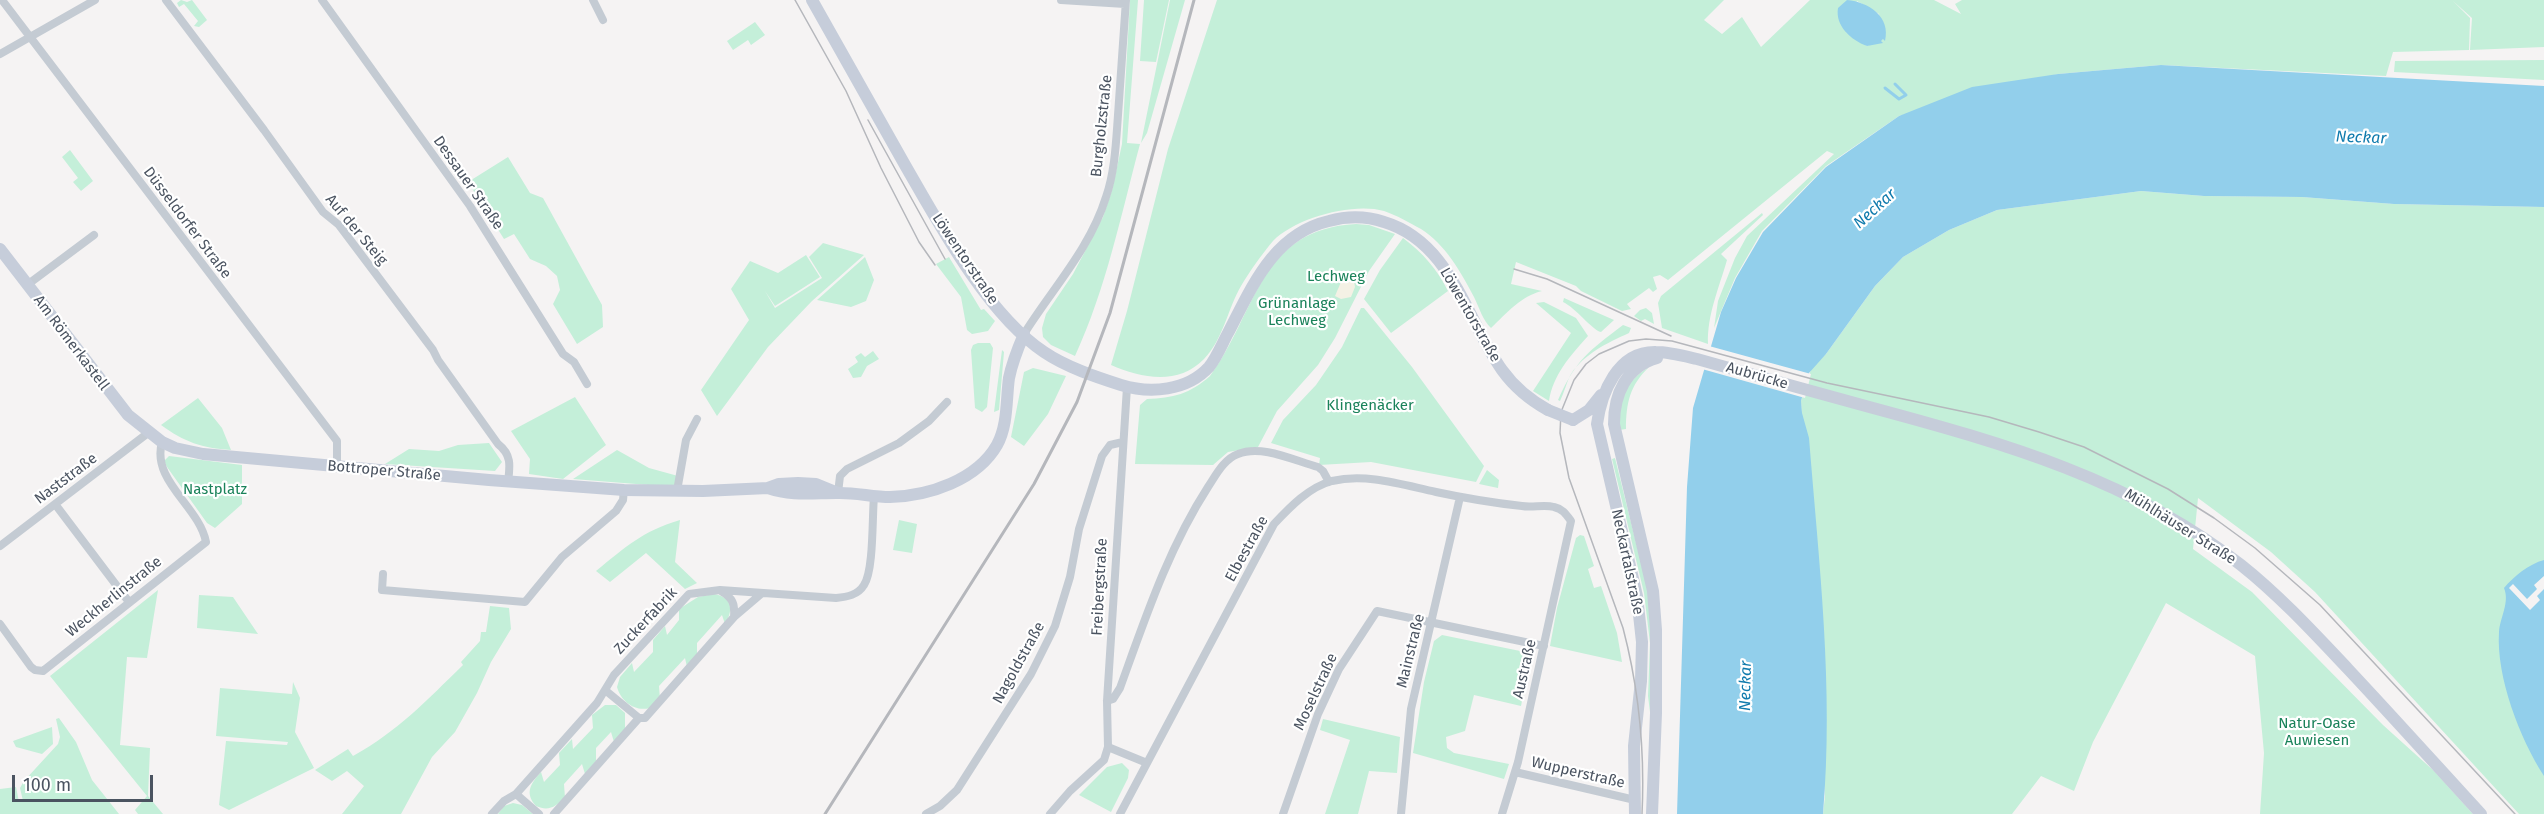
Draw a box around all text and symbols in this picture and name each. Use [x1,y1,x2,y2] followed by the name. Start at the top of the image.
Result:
[1088,74,1116,178] street label: Burgholzstraße
[2335,128,2387,148] water label: Neckar
[429,133,507,233] street label: Dessauer Straße
[139,164,235,282] street label: Düsseldorfer Straße
[1850,185,1900,233] water label: Neckar
[321,191,391,269] street label: Auf der Steig
[928,210,1002,308] street label: Löwentorstraße
[1436,265,1504,365] street label: Löwentorstraße
[1307,268,1365,286] park label: Lechweg
[29,292,113,394] street label: Am Römerkastell
[1258,295,1336,330] park label: Grünanlage Lechweg
[1724,359,1790,393] street label: Aubrücke
[1326,397,1414,415] park label: Klingenäcker
[31,450,101,508] street label: Naststraße
[327,457,441,485] street label: Bottroper Straße
[183,481,247,499] park label: Nastplatz
[2121,485,2239,569] street label: Mühlhäuser Straße
[1607,507,1647,617] street label: Neckartalstraße
[1222,513,1272,585] street label: Elbestraße
[1088,538,1112,636] street label: Freibergstraße
[62,553,166,641] street label: Weckherlinstraße
[611,584,681,658] street label: Zuckerfabrik
[1393,612,1429,690] street label: Mainstraße
[989,619,1049,707] street label: Nagoldstraße
[1509,638,1541,700] street label: Austraße
[1290,651,1342,733] street label: Moselstraße
[1736,661,1756,711] water label: Neckar
[2278,715,2356,750] park label: Natur-Oase Auwiesen
[1529,753,1627,793] street label: Wupperstraße
[15,763,156,801] scale bar
[23,774,71,796] text: 100 m

